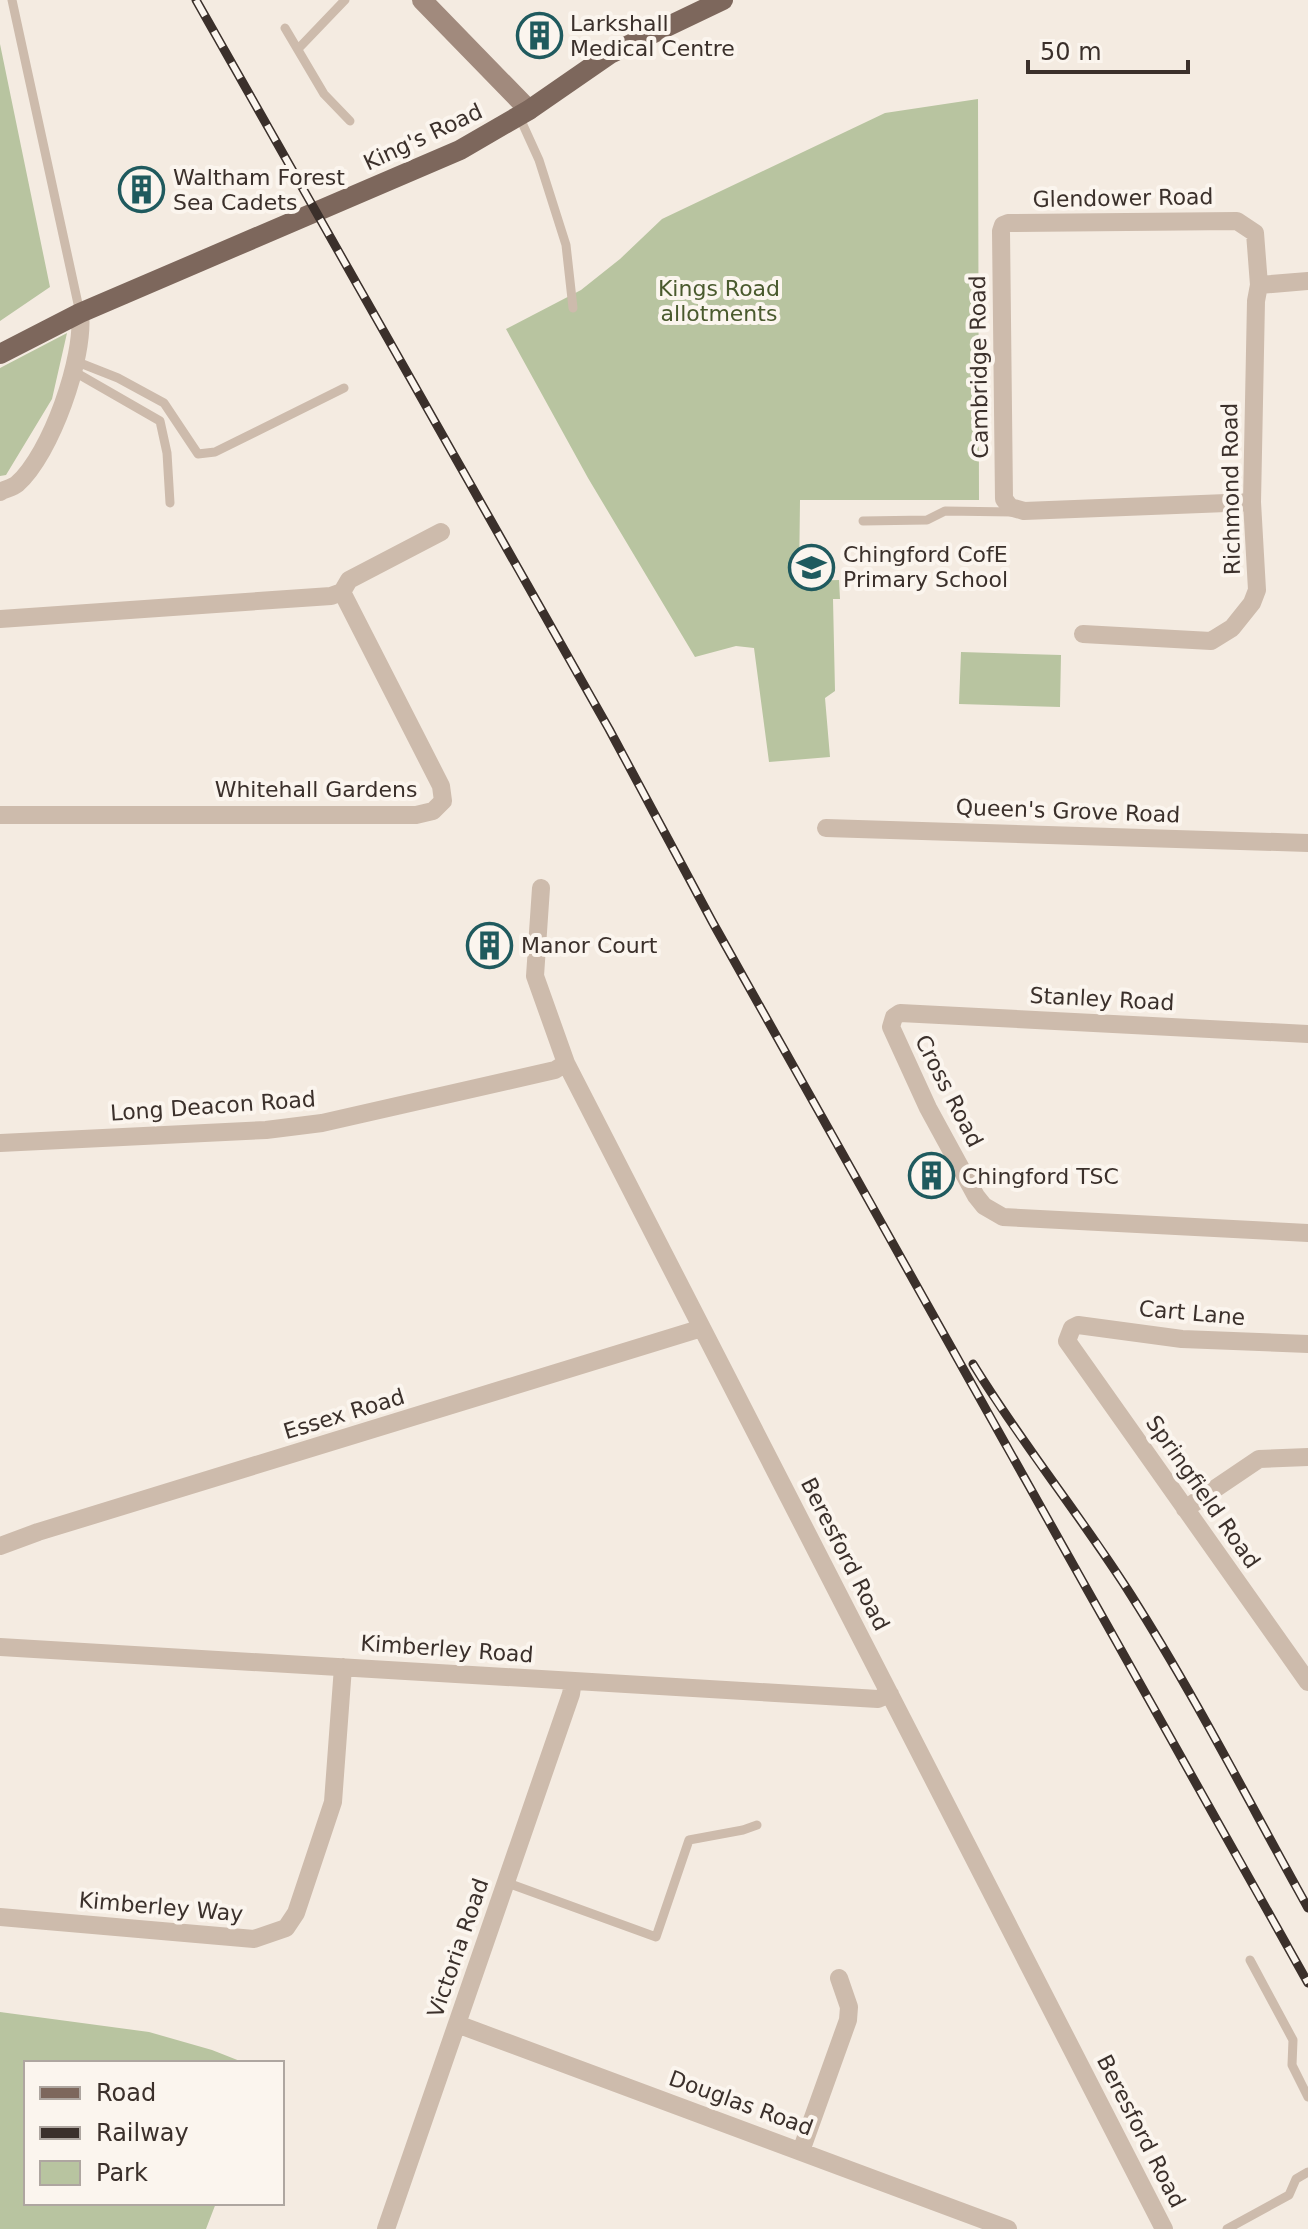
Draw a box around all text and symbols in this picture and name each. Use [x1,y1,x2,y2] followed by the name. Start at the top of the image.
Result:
[570,11,735,61] place label: Larkshall Medical Centre
[515,12,563,60] building icon: Larkshall Medical Centre
[1028,24,1188,74] scale bar
[1040,38,1102,66] text: 50 m
[360,99,486,175] street label: King's Road
[173,165,345,215] place label: Waltham Forest Sea Cadets
[118,166,166,214] building icon: Waltham Forest Sea Cadets
[1032,184,1214,212] street label: Glendower Road
[965,275,993,459] street label: Cambridge Road
[658,276,780,326] park label: Kings Road allotments
[1217,403,1245,575] street label: Richmond Road
[843,542,1008,592] place label: Chingford CofE Primary School
[788,543,836,591] school or university icon: Chingford CofE Primary School
[215,777,417,802] street label: Whitehall Gardens
[955,795,1181,827] street label: Queen's Grove Road
[466,921,514,969] building icon: Manor Court
[521,933,658,958] place label: Manor Court
[1029,983,1175,1015] street label: Stanley Road
[910,1031,988,1151] street label: Cross Road
[109,1086,317,1126] street label: Long Deacon Road
[907,1152,955,1200] building icon: Chingford TSC
[962,1164,1119,1189] place label: Chingford TSC
[1138,1296,1246,1330] street label: Cart Lane
[280,1384,408,1444] street label: Essex Road
[1141,1411,1265,1573] street label: Springfield Road
[796,1473,894,1635] street label: Beresford Road
[360,1630,534,1668] street label: Kimberley Road
[422,1875,494,2021] street label: Victoria Road
[78,1887,244,1927] street label: Kimberley Way
[1092,2050,1190,2212] street label: Beresford Road
[24,2061,284,2205] legend
[666,2065,816,2141] street label: Douglas Road
[96,2079,156,2107] text: Road
[96,2119,189,2147] text: Railway
[96,2159,148,2187] text: Park

